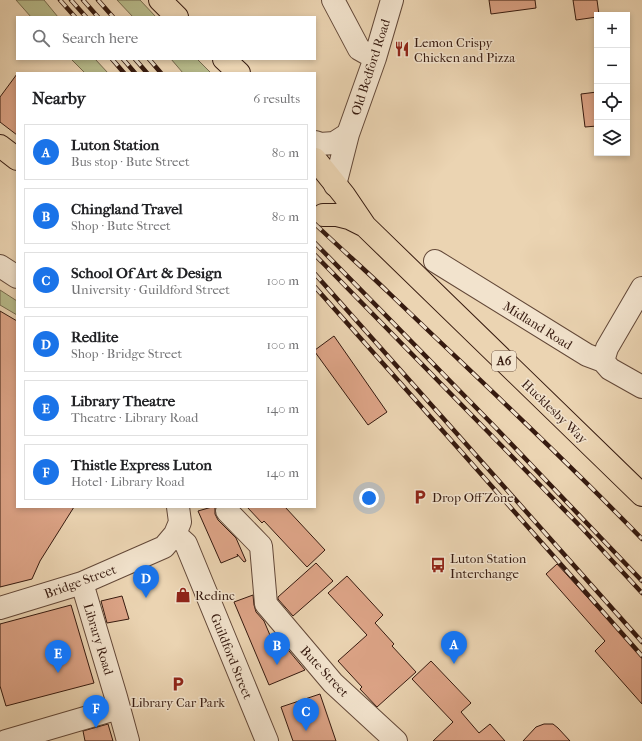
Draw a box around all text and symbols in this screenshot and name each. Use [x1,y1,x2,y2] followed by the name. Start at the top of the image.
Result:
[594,12,630,156] map controls
[594,12,630,48] button: +
[16,16,316,60] search box
[348,16,393,117] street label: Old Bedford Road
[30,27,52,49] icon: search
[62,29,138,47] text: Search here
[414,35,516,65] place label: Lemon Crispy Chicken and Pizza
[393,40,411,58] restaurant icon: Lemon Crispy Chicken and Pizza
[594,48,630,84] button: −
[594,84,630,120] button: locate
[32,88,86,108] text: Nearby
[253,91,300,106] text: 6 results
[594,120,630,156] button: layers
[71,136,159,154] text: Luton Station
[42,145,50,160] text: A
[272,145,299,160] text: 80 m
[71,154,190,169] text: Bus stop · Bute Street
[71,200,183,218] text: Chingland Travel
[42,209,50,224] text: B
[272,209,299,224] text: 80 m
[71,218,171,233] text: Shop · Bute Street
[71,264,222,282] text: School Of Art & Design
[42,273,50,288] text: C
[266,273,299,288] text: 100 m
[71,282,230,297] text: University · Guildford Street
[500,298,576,353] street label: Midland Road
[71,328,119,346] text: Redlite
[41,337,51,352] text: D
[266,337,299,352] text: 100 m
[71,346,182,361] text: Shop · Bridge Street
[492,351,516,371] road number: A6
[519,376,591,447] street label: Hucklesby Way
[71,392,175,410] text: Library Theatre
[42,401,50,416] text: E
[266,401,299,416] text: 140 m
[71,410,198,425] text: Theatre · Library Road
[71,456,212,474] text: Thistle Express Luton
[43,465,49,480] text: F
[266,465,299,480] text: 140 m
[71,474,184,489] text: Hotel · Library Road
[359,488,379,508] your location
[411,488,429,506] parking icon: Drop Off Zone
[432,490,514,505] place label: Drop Off Zone
[450,551,527,581] place label: Luton Station Interchange
[429,556,447,574] bus stop icon: Luton Station Interchange
[42,561,118,601] street label: Bridge Street
[133,565,159,598] pin: D
[174,586,192,604] shop icon: Redinc
[195,588,235,603] place label: Redinc
[81,602,117,678] street label: Library Road
[208,611,256,702] street label: Guildford Street
[441,631,467,664] pin: A
[264,632,290,665] pin: B
[45,640,71,673] pin: E
[297,643,352,700] street label: Bute Street
[169,675,187,693] parking icon: Library Car Park
[83,695,109,728] pin: F
[131,695,225,710] place label: Library Car Park
[293,698,319,731] pin: C

